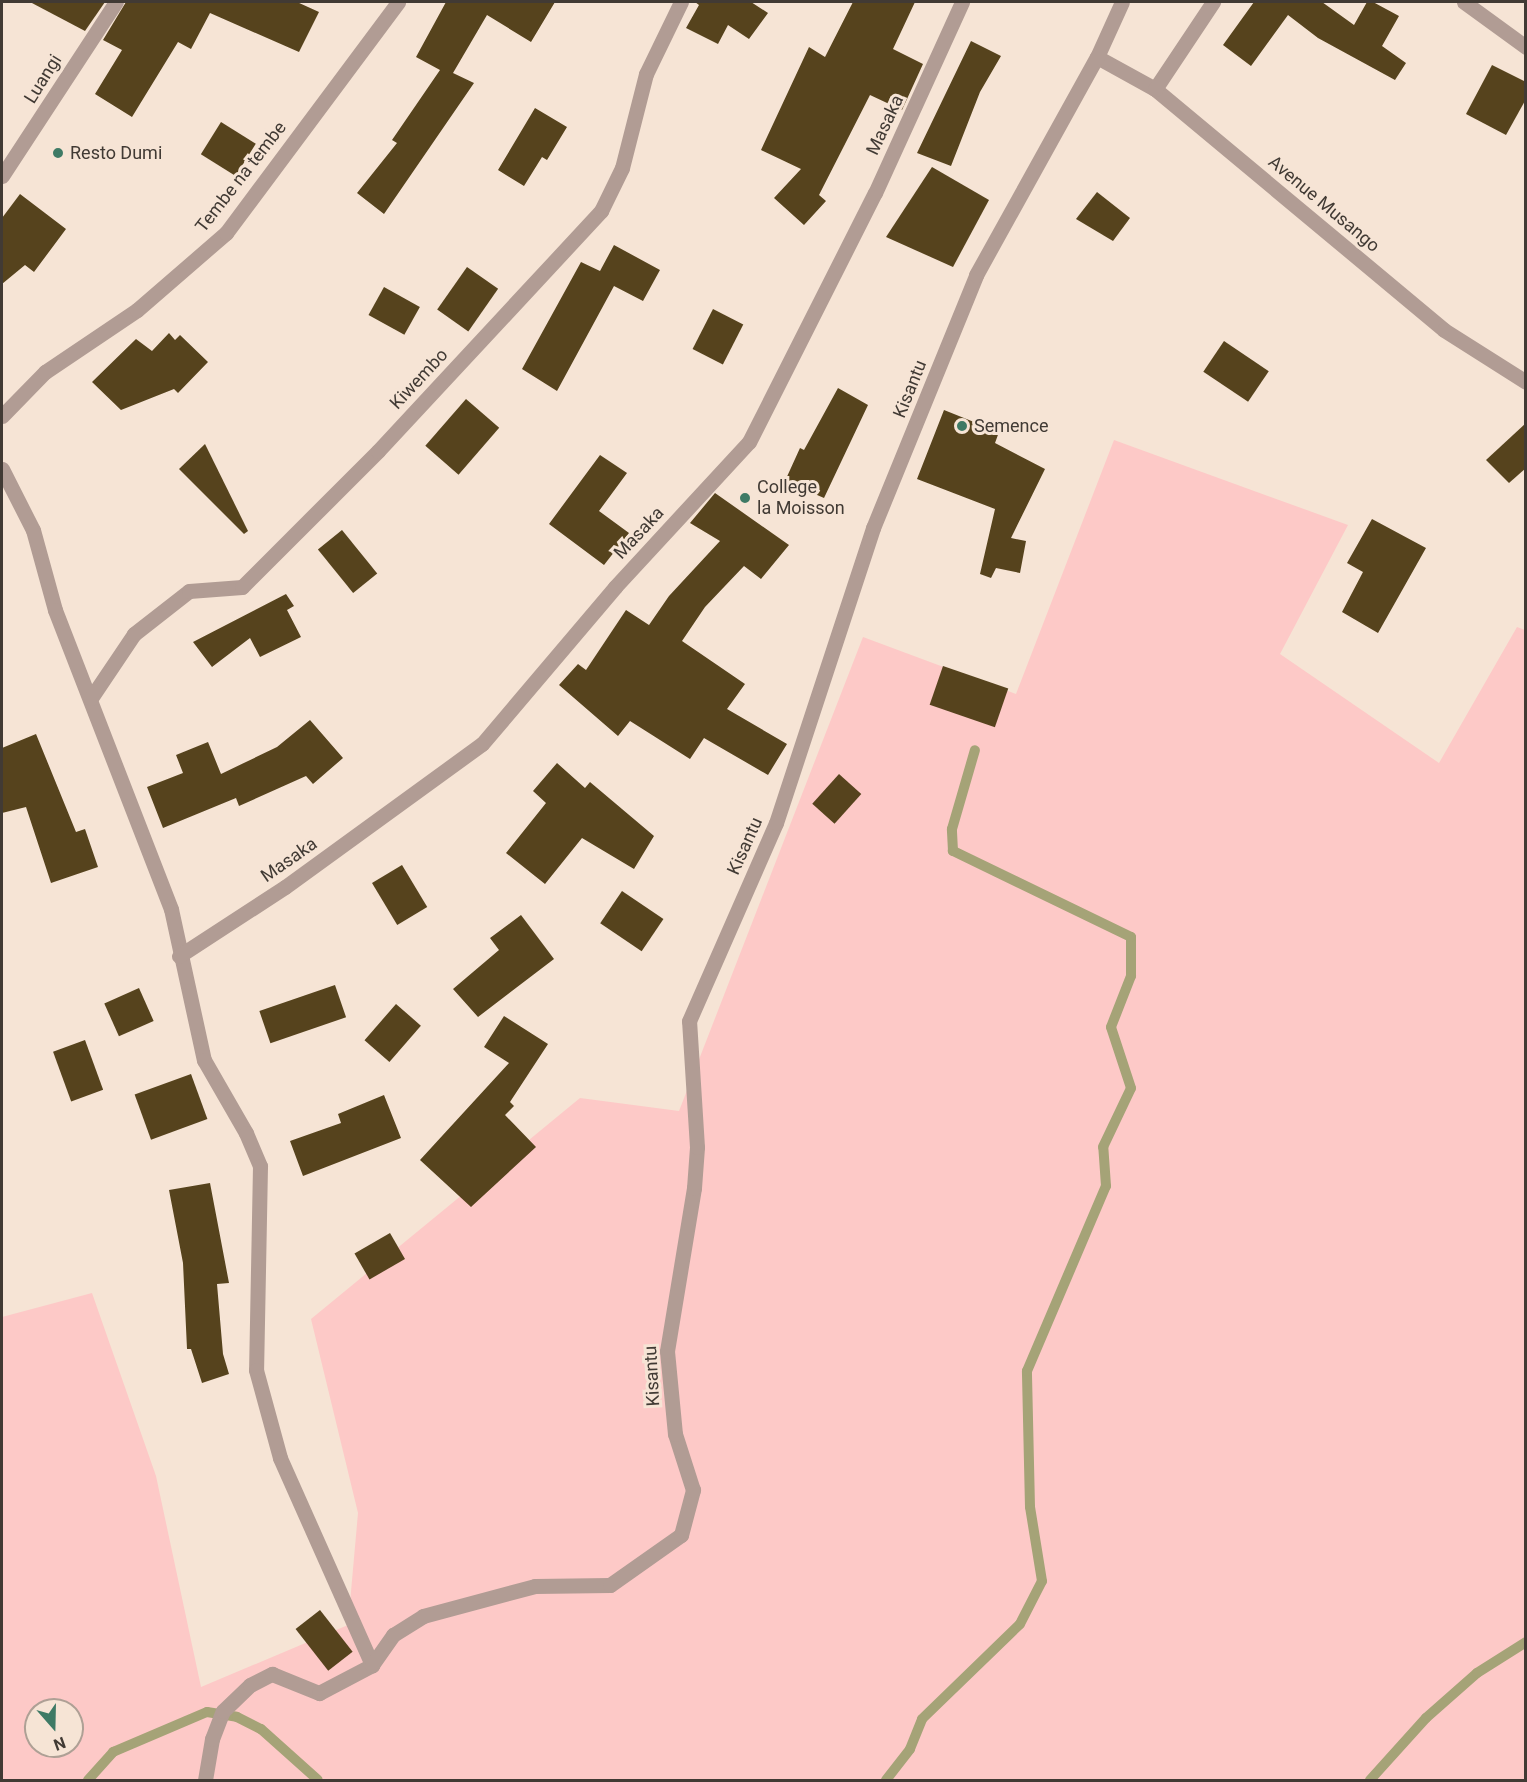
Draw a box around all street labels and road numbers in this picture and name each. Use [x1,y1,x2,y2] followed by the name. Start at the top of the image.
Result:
[20,51,66,107] street label: Luangi
[862,92,908,158] street label: Masaka
[191,117,291,237] street label: Tembe na tembe
[1264,151,1384,257] street label: Avenue Musango
[386,344,452,414] street label: Kiwembo
[889,357,931,421] street label: Kisantu
[609,502,669,564] street label: Masaka
[723,814,767,878] street label: Kisantu
[257,833,321,887] street label: Masaka
[640,1345,664,1407] street label: Kisantu

